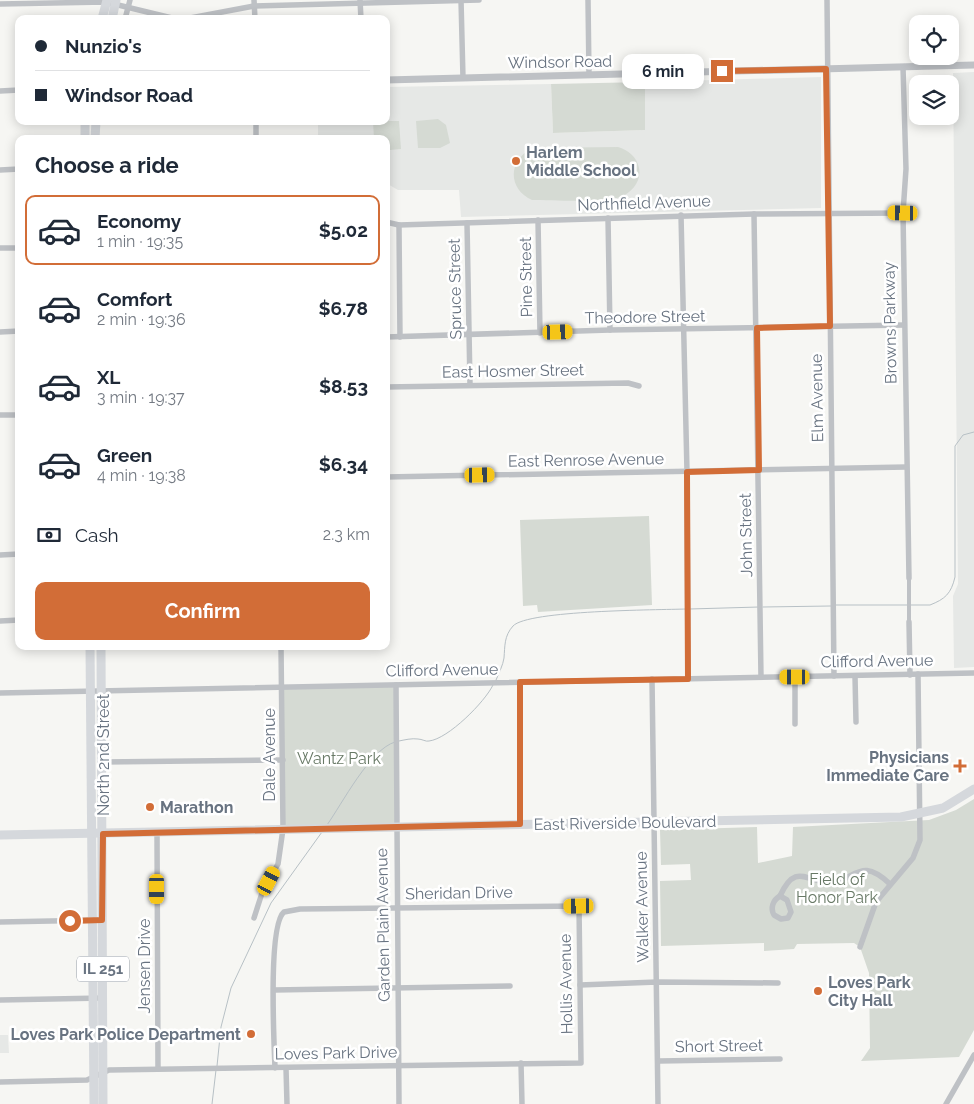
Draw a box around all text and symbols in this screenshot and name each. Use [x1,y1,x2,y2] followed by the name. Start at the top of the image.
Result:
[909,15,959,125] map controls
[909,15,959,65] button: locate
[65,35,142,57] text: Nunzio's
[508,52,612,72] street label: Windsor Road
[622,54,704,88] callout: 6 min
[711,60,733,82] route end
[642,62,684,81] text: 6 min
[909,75,959,125] button: layers
[65,84,193,106] text: Windsor Road
[526,143,637,180] place label: Harlem Middle School
[35,152,179,178] text: Choose a ride
[510,155,522,167] marker: Harlem Middle School
[577,191,711,215] street label: Northfield Avenue
[887,205,918,221] car
[37,208,82,253] icon: car
[97,210,181,232] text: Economy
[319,219,368,241] text: $5.02
[97,232,183,251] text: 1 min · 19:35
[516,236,536,317] street label: Pine Street
[445,238,465,340] street label: Spruce Street
[879,262,901,384] street label: Browns Parkway
[37,286,82,331] icon: car
[97,288,172,310] text: Comfort
[318,297,368,319] text: $6.78
[585,306,706,328] street label: Theodore Street
[97,310,186,329] text: 2 min · 19:36
[542,324,573,340] car
[807,354,827,442] street label: Elm Avenue
[442,360,585,382] street label: East Hosmer Street
[37,364,82,409] icon: car
[97,366,120,388] text: XL
[319,375,368,397] text: $8.53
[97,388,185,407] text: 3 min · 19:37
[37,442,82,487] icon: car
[97,444,152,466] text: Green
[508,449,664,471] street label: East Renrose Avenue
[319,453,368,475] text: $6.34
[97,466,186,485] text: 4 min · 19:38
[464,467,495,483] car
[736,492,756,577] street label: John Street
[35,521,63,549] icon: cash
[75,524,119,546] text: Cash
[323,525,370,544] text: 2.3 km
[35,582,370,640] button: Confirm
[821,651,933,671] street label: Clifford Avenue
[386,660,498,680] street label: Clifford Avenue
[780,670,810,685] car
[94,693,113,816] street label: North 2nd Street
[260,708,279,802] street label: Dale Avenue
[826,748,949,785] place label: Physicians Immediate Care
[297,749,381,768] park label: Wantz Park
[953,759,967,773] marker: Physicians Immediate Care
[160,798,233,817] place label: Marathon
[144,801,156,813] marker: Marathon
[533,812,717,834] street label: East Riverside Boulevard
[372,848,394,1002] street label: Garden Plain Avenue
[632,851,652,963] street label: Walker Avenue
[255,864,282,898] car
[796,870,879,907] park label: Field of Honor Park
[149,874,164,904] car
[405,883,513,903] street label: Sheridan Drive
[563,898,594,914] car
[59,910,81,932] route start
[135,919,154,1013] street label: Jensen Drive
[556,933,576,1035] street label: Hollis Avenue
[77,956,129,982] road number: IL 251
[828,973,911,1010] place label: Loves Park City Hall
[812,985,824,997] marker: Loves Park City Hall
[11,1025,241,1044] place label: Loves Park Police Department
[245,1028,257,1040] marker: Loves Park Police Department
[675,1036,764,1056] street label: Short Street
[274,1042,398,1064] street label: Loves Park Drive

